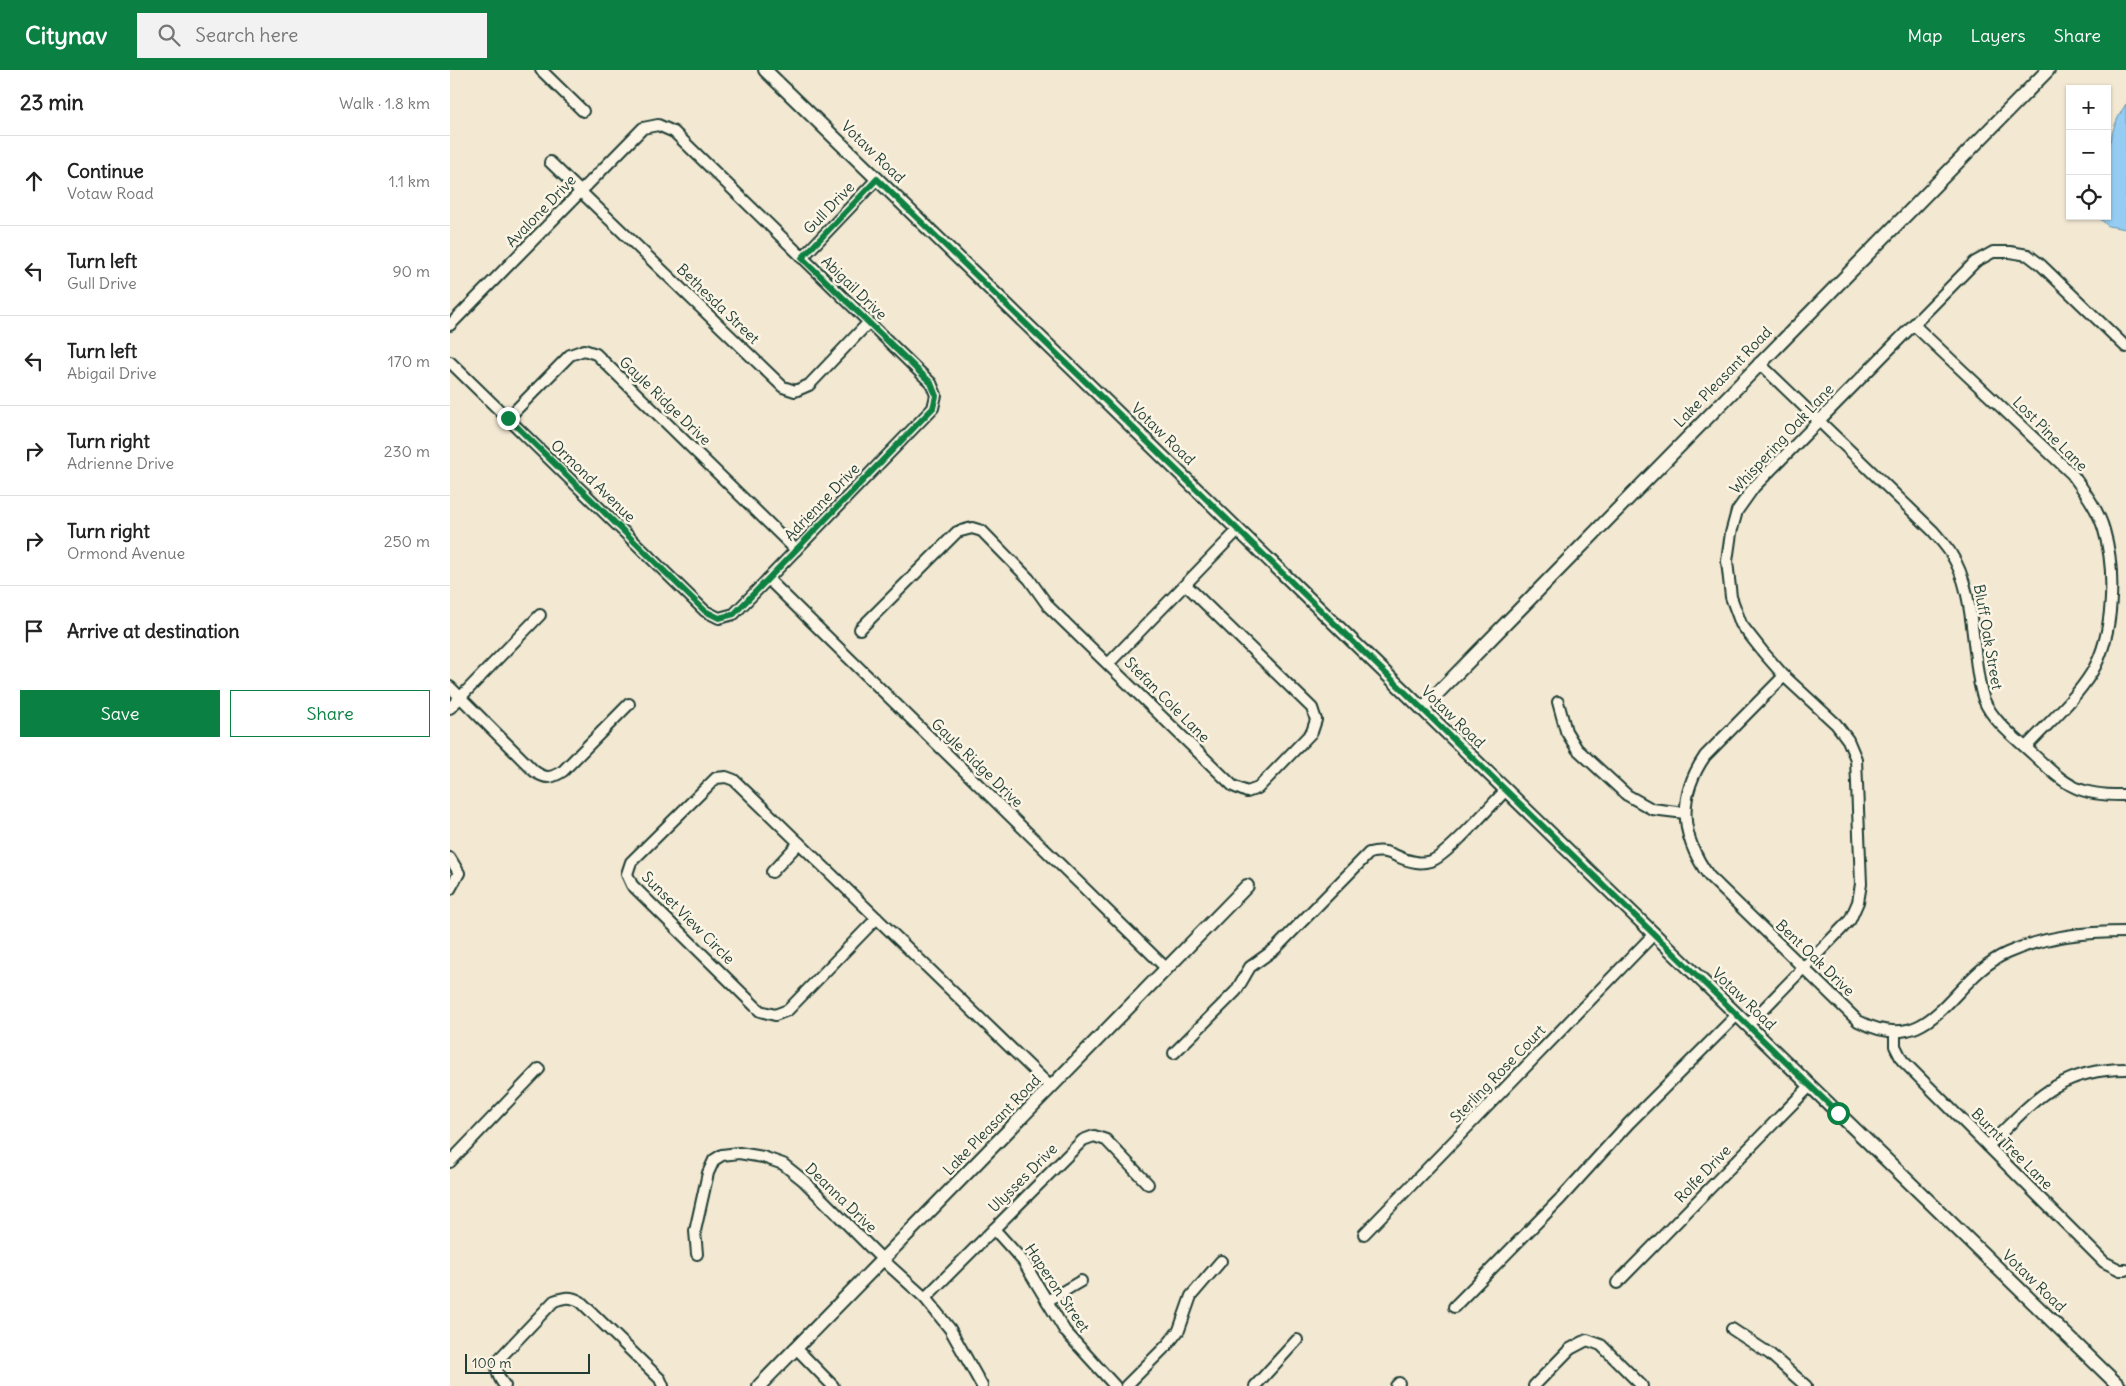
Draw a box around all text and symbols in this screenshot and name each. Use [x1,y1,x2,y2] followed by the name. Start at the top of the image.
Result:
[137,13,487,58] search box
[25,20,107,50] text: Citynav
[155,21,183,49] icon: search
[195,23,298,47] text: Search here
[1907,24,1942,47] text: Map
[1970,24,2026,47] text: Layers
[2054,24,2101,47] text: Share
[2066,85,2111,220] map controls
[2066,85,2111,130] button: +
[20,89,84,116] text: 23 min
[339,93,430,113] text: Walk · 1.8 km
[838,117,909,187] street label: Votaw Road
[2066,130,2111,175] button: −
[67,159,144,183] text: Continue
[20,167,48,195] icon: ahead
[389,171,430,191] text: 1.1 km
[502,171,580,251] street label: Avalone Drive
[2066,175,2111,220] button: locate
[799,178,858,238] street label: Gull Drive
[67,183,154,203] text: Votaw Road
[67,249,137,273] text: Turn left
[818,252,891,324] street label: Abigail Drive
[20,257,48,285] icon: left
[673,259,764,348] street label: Bethesda Street
[392,261,430,281] text: 90 m
[67,273,137,293] text: Gull Drive
[1670,322,1776,431] street label: Lake Pleasant Road
[67,339,137,363] text: Turn left
[20,347,48,375] icon: left
[387,351,430,371] text: 170 m
[616,352,715,449] street label: Gayle Ridge Drive
[67,363,157,383] text: Abigail Drive
[1726,380,1838,498] street label: Whispering Oak Lane
[2009,392,2092,475] street label: Lost Pine Lane
[1128,399,1199,469] street label: Votaw Road
[497,407,520,430] route end
[67,429,150,453] text: Turn right
[547,435,640,526] street label: Ormond Avenue
[20,437,48,465] icon: right
[384,441,430,461] text: 230 m
[67,453,174,473] text: Adrienne Drive
[780,459,863,544] street label: Adrienne Drive
[67,519,150,543] text: Turn right
[20,527,48,555] icon: right
[384,531,430,551] text: 250 m
[67,543,185,563] text: Ormond Avenue
[1970,583,2007,691] street label: Bluff Oak Street
[20,617,48,645] icon: arrive
[67,619,240,643] text: Arrive at destination
[1121,653,1214,746] street label: Stefan Cole Lane
[1418,682,1489,752] street label: Votaw Road
[20,690,220,737] button: Save
[230,690,430,737] button: Share
[928,714,1027,811] street label: Gayle Ridge Drive
[638,867,739,968] street label: Sunset View Circle
[1772,915,1859,1000] street label: Bent Oak Drive
[1709,964,1780,1034] street label: Votaw Road
[1446,1021,1549,1127] street label: Sterling Rose Court
[939,1070,1045,1179] street label: Lake Pleasant Road
[1827,1102,1850,1125] route start
[1968,1104,2057,1193] street label: Burnt Tree Lane
[984,1139,1061,1216] street label: Ulysses Drive
[1670,1141,1735,1206] street label: Rolfe Drive
[802,1159,881,1237] street label: Deanna Drive
[1021,1240,1094,1336] street label: Haperon Street
[1999,1246,2070,1316] street label: Votaw Road
[465,1351,590,1374] scale bar
[472,1354,512,1372] text: 100 m

